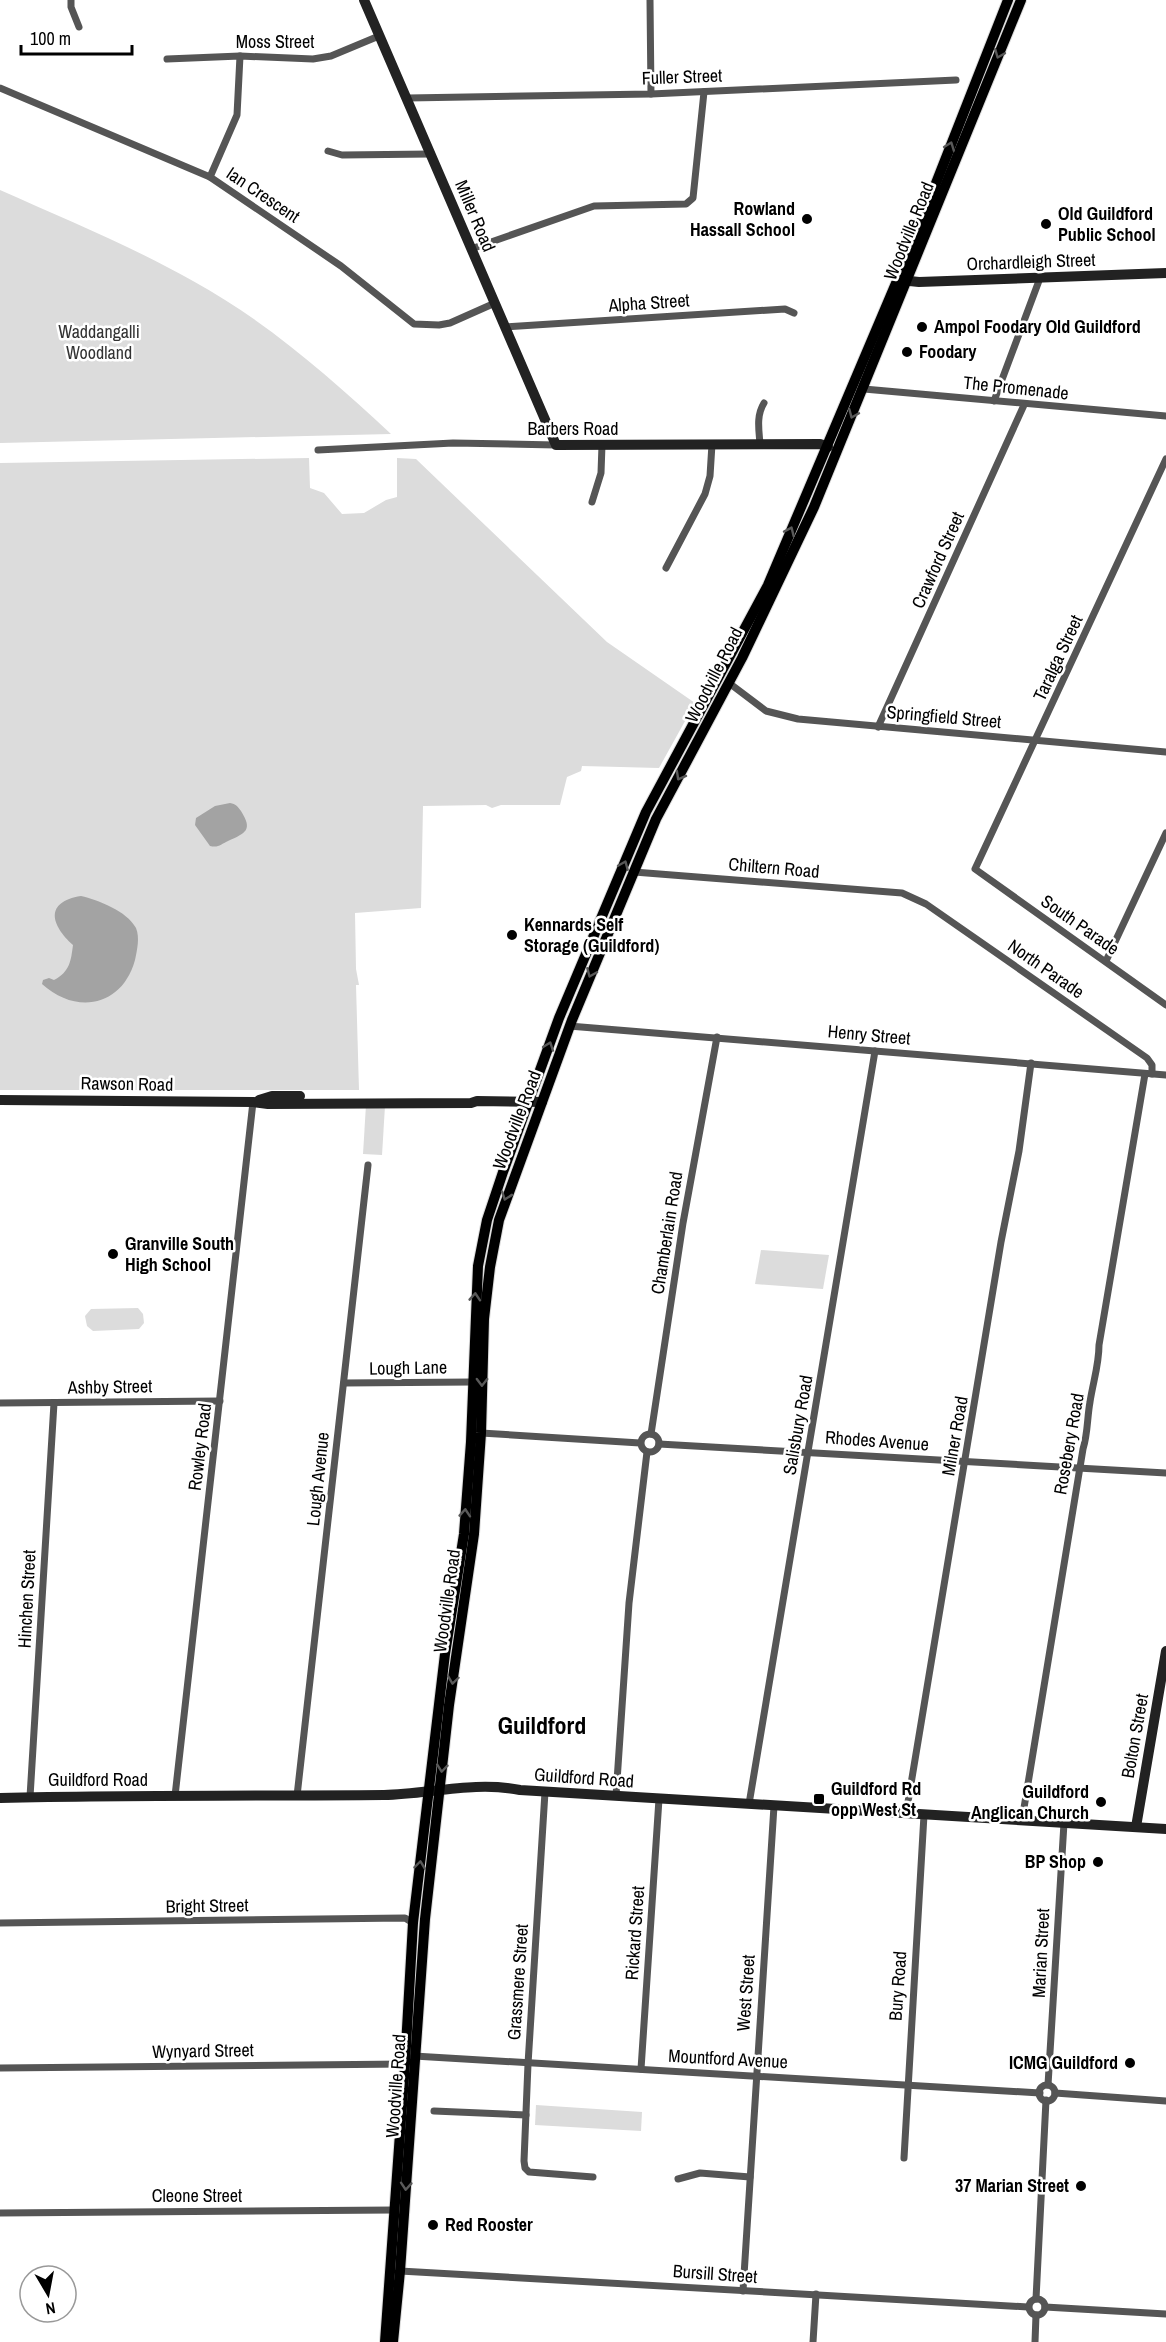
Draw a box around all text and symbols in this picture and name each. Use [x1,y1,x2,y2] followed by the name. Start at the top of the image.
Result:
[21,18,132,56] scale bar
[30,26,71,51] text: 100 m
[236,29,314,54] street label: Moss Street
[993,48,1006,59] one-way arrow
[641,63,723,90] street label: Fuller Street
[943,141,955,152] one-way arrow
[222,161,305,228] street label: Ian Crescent
[449,176,502,255] street label: Miller Road
[877,178,940,284] street label: Woodville Road
[690,196,795,242] place label: Rowland Hassall School
[1058,201,1156,247] place label: Old Guildford Public School
[800,212,814,226] marker: Rowland Hassall School
[1039,217,1053,231] marker: Old Guildford Public School
[966,247,1096,276] street label: Orchardleigh Street
[607,287,690,318] street label: Alpha Street
[934,314,1141,339] place label: Ampol Foodary Old Guildford
[58,319,140,365] park label: Waddangalli Woodland
[915,320,929,334] marker: Ampol Foodary Old Guildford
[919,339,977,364] place label: Foodary
[900,345,914,359] marker: Foodary
[962,370,1070,405] street label: The Promenade
[848,408,860,419] one-way arrow
[527,416,619,441] street label: Barbers Road
[905,508,970,612] street label: Crawford Street
[783,527,795,538] one-way arrow
[1027,611,1088,705] street label: Taralga Street
[679,623,748,727] street label: Woodville Road
[886,699,1002,734] street label: Springfield Street
[676,770,687,780] one-way arrow
[728,851,820,884] street label: Chiltern Road
[617,861,629,872] one-way arrow
[1036,888,1124,961] street label: South Parade
[524,912,659,958] place label: Kennards Self Storage (Guildford)
[505,928,519,942] marker: Kennards Self Storage (Guildford)
[1003,933,1089,1004] street label: North Parade
[586,967,598,978] one-way arrow
[827,1018,911,1051] street label: Henry Street
[542,1041,555,1052] one-way arrow
[486,1067,547,1173] street label: Woodville Road
[80,1070,174,1097] street label: Rawson Road
[644,1170,689,1296] street label: Chamberlain Road
[501,1190,514,1200] one-way arrow
[125,1231,234,1277] place label: Granville South High School
[106,1247,120,1261] marker: Granville South High School
[469,1293,482,1302] one-way arrow
[369,1354,447,1381] street label: Lough Lane
[67,1373,152,1400] street label: Ashby Street
[776,1373,819,1477] street label: Salisbury Road
[476,1377,489,1386] one-way arrow
[1047,1391,1090,1497] street label: Rosebery Road
[935,1394,974,1478] street label: Milner Road
[182,1402,217,1492] street label: Rowley Road
[824,1424,930,1457] street label: Rhodes Avenue
[300,1431,335,1527] street label: Lough Avenue
[458,1508,471,1517] one-way arrow
[427,1548,466,1654] street label: Woodville Road
[11,1549,42,1649] street label: Hinchen Street
[447,1675,459,1685] one-way arrow
[1115,1692,1154,1780] street label: Bolton Street
[498,1709,586,1741] district label: Guildford
[533,1762,635,1793] street label: Guildford Road
[436,1763,449,1772] one-way arrow
[48,1767,148,1792] street label: Guildford Road
[831,1776,921,1822] place label: Guildford Rd opp West St
[971,1779,1089,1825] place label: Guildford Anglican Church
[812,1792,826,1806] marker: Guildford Rd opp West St
[1094,1795,1108,1809] marker: Guildford Anglican Church
[1025,1849,1086,1874] place label: BP Shop
[1091,1855,1105,1869] marker: BP Shop
[413,1861,426,1870] one-way arrow
[619,1885,650,1981] street label: Rickard Street
[165,1892,249,1919] street label: Bright Street
[1026,1908,1055,1998] street label: Marian Street
[501,1923,534,2041] street label: Grassmere Street
[883,1950,912,2022] street label: Bury Road
[730,1954,761,2032] street label: West Street
[379,2033,412,2139] street label: Woodville Road
[152,2037,254,2064] street label: Wynyard Street
[668,2043,788,2074] street label: Mountford Avenue
[1009,2050,1118,2075] place label: ICMG Guildford
[1123,2056,1137,2070] marker: ICMG Guildford
[955,2173,1069,2198] place label: 37 Marian Street
[1074,2179,1088,2193] marker: 37 Marian Street
[399,2182,412,2191] one-way arrow
[152,2183,242,2208] street label: Cleone Street
[445,2212,533,2237] place label: Red Rooster
[426,2218,440,2232] marker: Red Rooster
[672,2258,758,2289] street label: Bursill Street
[18,2264,78,2324] north arrow
[44,2297,57,2320] text: N

